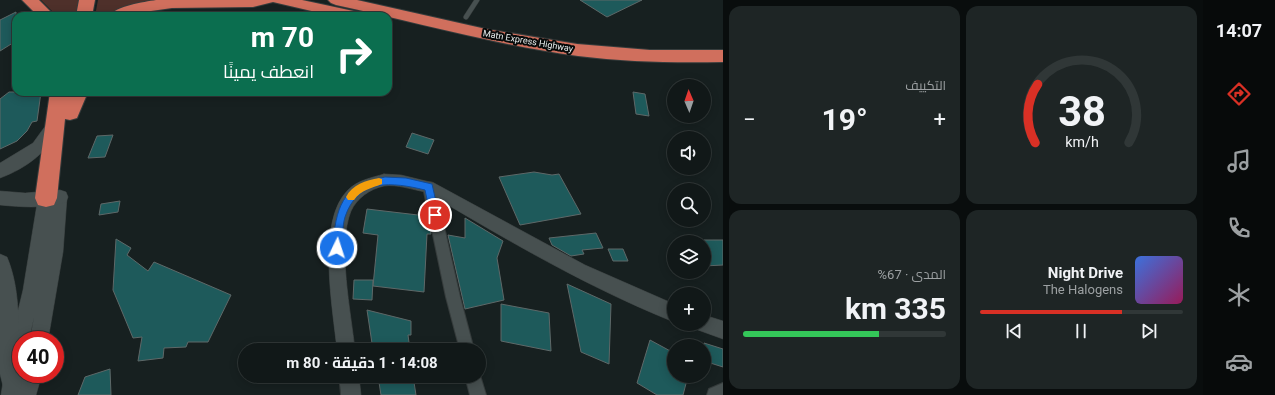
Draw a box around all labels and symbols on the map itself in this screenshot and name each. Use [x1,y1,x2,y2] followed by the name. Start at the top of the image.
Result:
[482,28,575,54] street label: Matn Express Highway
[667,79,711,123] north arrow
[418,198,452,232] pin
[316,227,358,269] position arrow
[12,331,64,383] speed limit sign: 40

